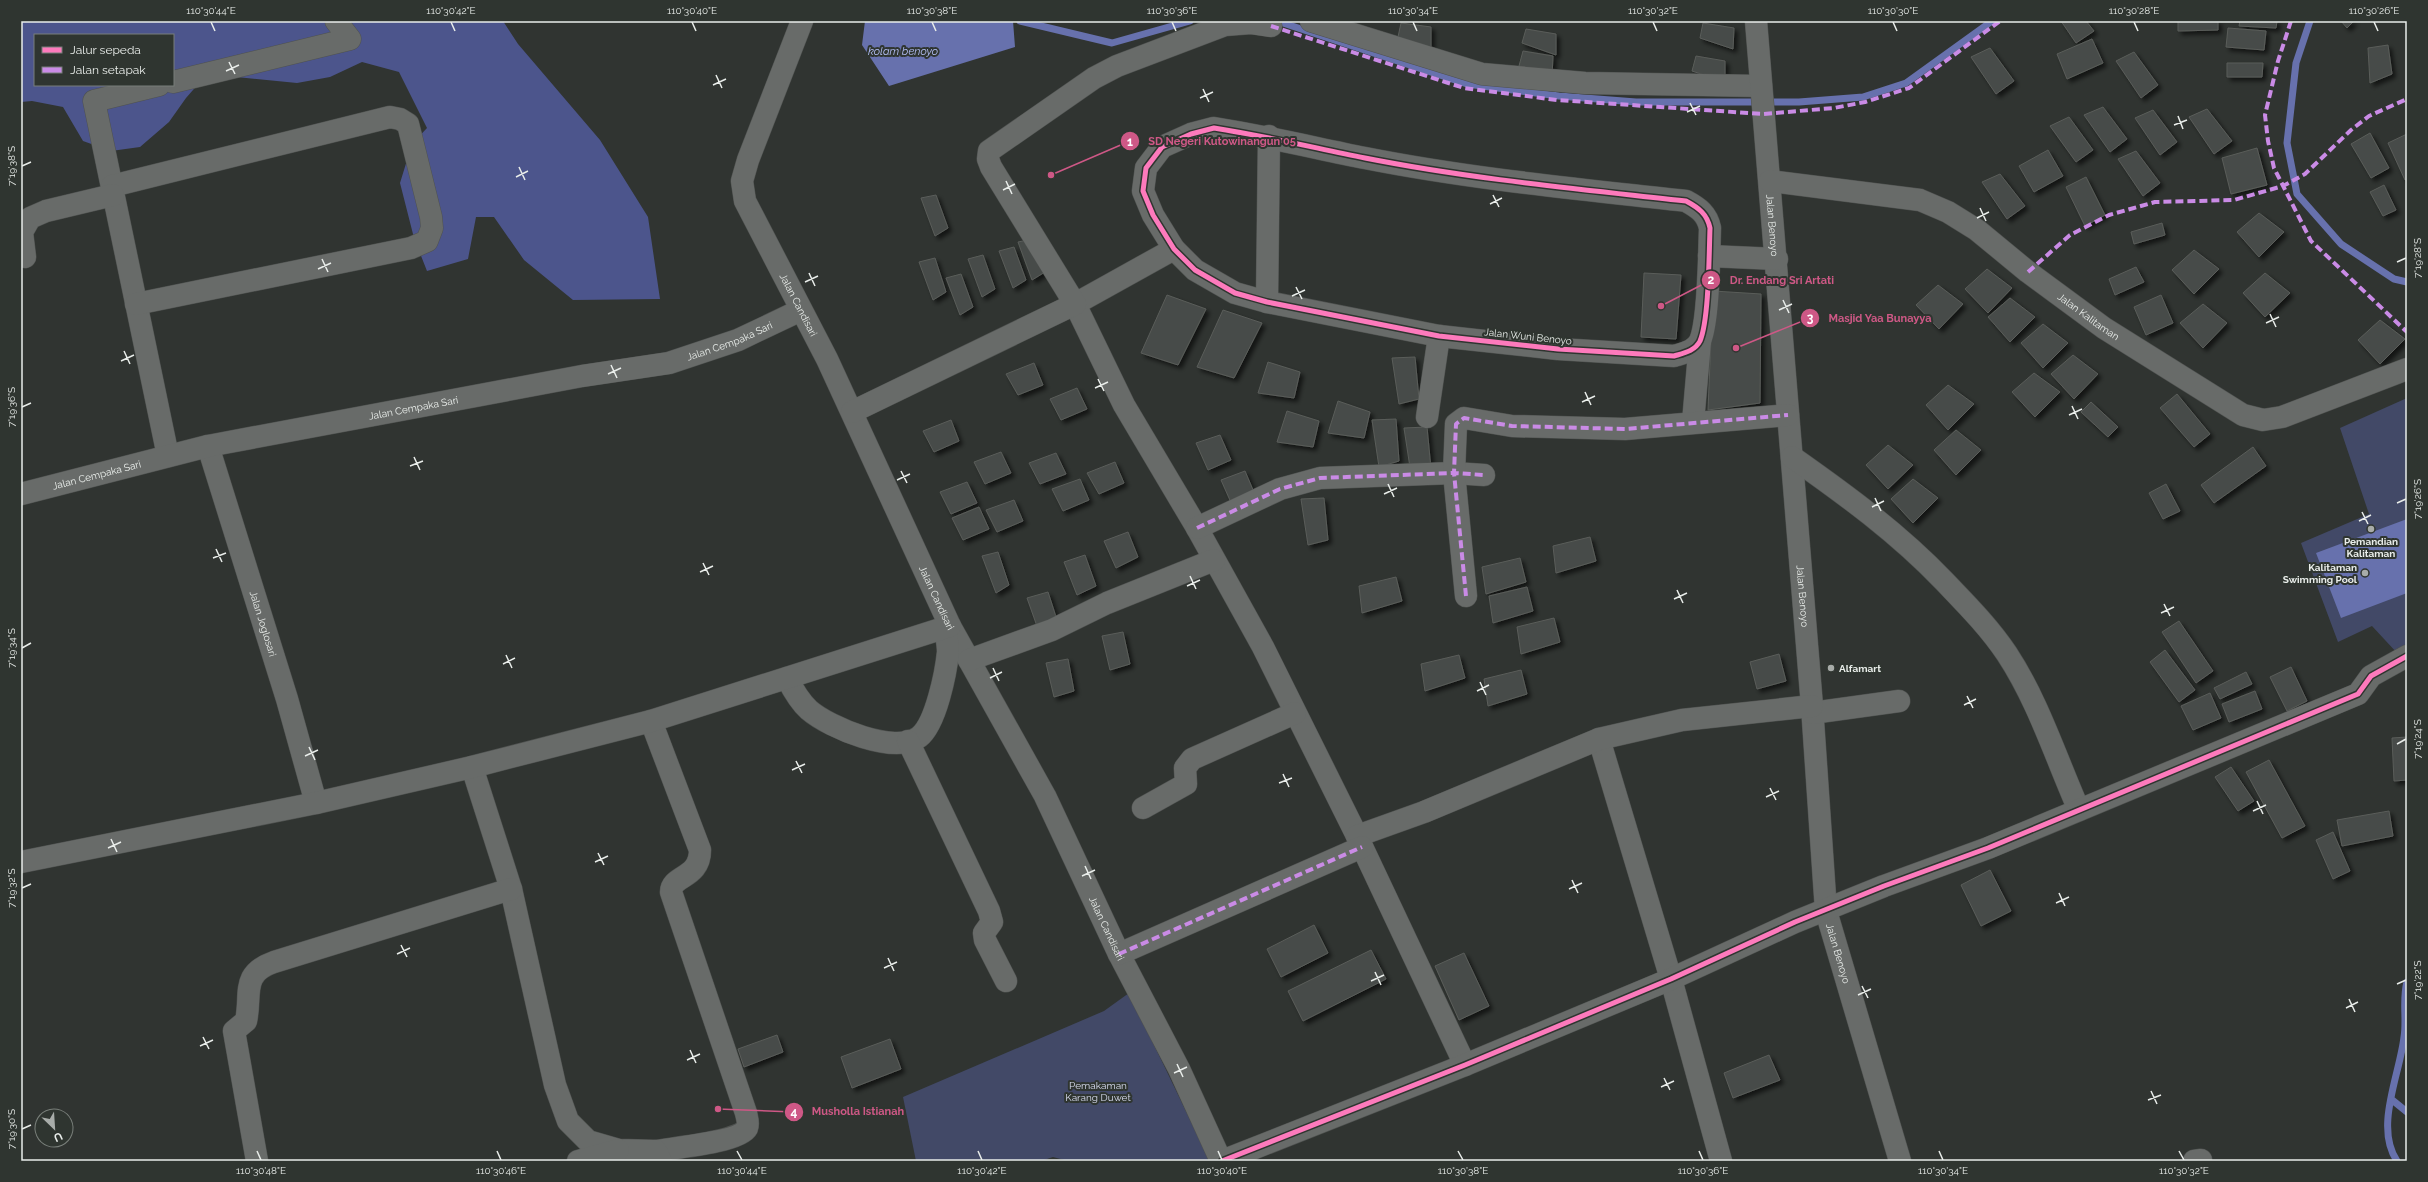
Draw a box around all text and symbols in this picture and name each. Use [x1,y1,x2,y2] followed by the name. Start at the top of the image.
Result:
[186,5,236,16] text: 110°30'44"E
[426,5,476,16] text: 110°30'42"E
[667,5,717,16] text: 110°30'40"E
[907,5,957,16] text: 110°30'38"E
[1147,5,1197,16] text: 110°30'36"E
[1388,5,1438,16] text: 110°30'34"E
[1628,5,1678,16] text: 110°30'32"E
[1868,5,1918,16] text: 110°30'30"E
[2109,5,2159,16] text: 110°30'28"E
[2349,5,2399,16] text: 110°30'26"E
[34,34,174,86] legend
[70,43,141,57] text: Jalur sepeda
[868,45,938,58] water label: kolam benoyo
[70,63,146,77] text: Jalan setapak
[1120,130,1304,153] callout: SD Negeri Kutowinangun 05
[1127,135,1133,149] text: 1
[1148,135,1296,148] text: SD Negeri Kutowinangun 05
[6,146,17,186] text: 7°19'38"S
[1764,194,1780,257] street label: Jalan Benoyo
[2412,238,2423,278] text: 7°19'28"S
[1701,268,1842,291] callout: Dr. Endang Sri Artati
[778,272,819,338] street label: Jalan Candisari
[1708,273,1715,287] text: 2
[1730,274,1834,287] text: Dr. Endang Sri Artati
[2056,291,2121,342] street label: Jalan Kalitaman
[1800,306,1940,329] callout: Masjid Yaa Bunayya
[1807,311,1814,325] text: 3
[1828,312,1932,325] text: Masjid Yaa Bunayya
[685,319,774,363] street label: Jalan Cempaka Sari
[1483,326,1572,347] street label: Jalan Wuni Benoyo
[6,387,17,427] text: 7°19'36"S
[368,394,459,422] street label: Jalan Cempaka Sari
[51,458,142,492] street label: Jalan Cempaka Sari
[2412,479,2423,519] text: 7°19'26"S
[2366,524,2376,534] marker: Pemandian Kalitaman
[2344,536,2398,559] place label: Pemandian Kalitaman
[2283,562,2358,585] place label: Kalitaman Swimming Pool
[917,564,956,632] street label: Jalan Candisari
[1795,565,1811,628] street label: Jalan Benoyo
[2360,568,2370,578] marker: Kalitaman Swimming Pool
[248,590,278,658] street label: Jalan Joglosari
[6,628,17,668] text: 7°19'34"S
[1826,663,1836,673] marker: Alfamart
[1839,663,1881,674] place label: Alfamart
[2412,719,2423,759] text: 7°19'24"S
[6,868,17,908] text: 7°19'32"S
[1087,895,1126,962] street label: Jalan Candisari
[1824,922,1852,985] street label: Jalan Benoyo
[2412,960,2423,1000] text: 7°19'22"S
[1065,1080,1131,1103] park label: Pemakaman Karang Duwet
[784,1100,913,1123] callout: Musholla Istianah
[791,1105,798,1119] text: 4
[812,1105,905,1118] text: Musholla Istianah
[34,1108,74,1148] north arrow
[6,1109,17,1149] text: 7°19'30"S
[52,1129,65,1144] text: U
[236,1165,286,1176] text: 110°30'48"E
[476,1165,526,1176] text: 110°30'46"E
[717,1165,767,1176] text: 110°30'44"E
[957,1165,1007,1176] text: 110°30'42"E
[1197,1165,1247,1176] text: 110°30'40"E
[1438,1165,1488,1176] text: 110°30'38"E
[1678,1165,1728,1176] text: 110°30'36"E
[1918,1165,1968,1176] text: 110°30'34"E
[2159,1165,2209,1176] text: 110°30'32"E

